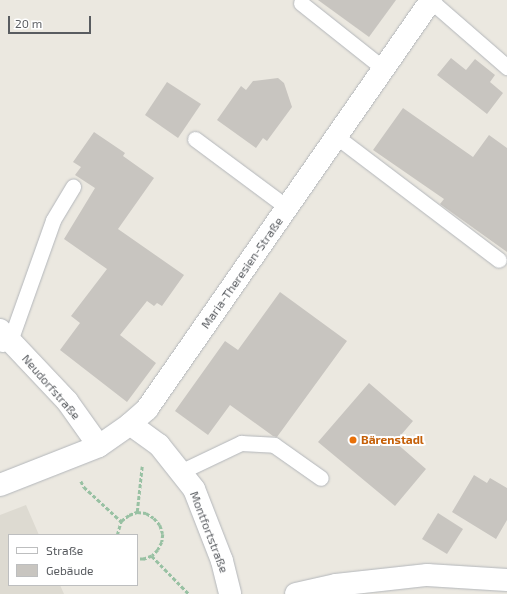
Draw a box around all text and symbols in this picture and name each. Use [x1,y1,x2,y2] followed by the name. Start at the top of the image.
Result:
[10,8,93,34] scale bar
[15,16,42,30] text: 20 m
[198,215,286,331] street label: Maria-Theresien-Straße
[19,352,83,422] street label: Neudorfstraße
[361,433,424,447] place label: Bärenstadl
[348,435,358,445] marker: Bärenstadl
[187,489,231,575] street label: Montfortstraße
[8,534,138,586] legend
[46,543,83,557] text: Straße
[46,563,94,577] text: Gebäude

